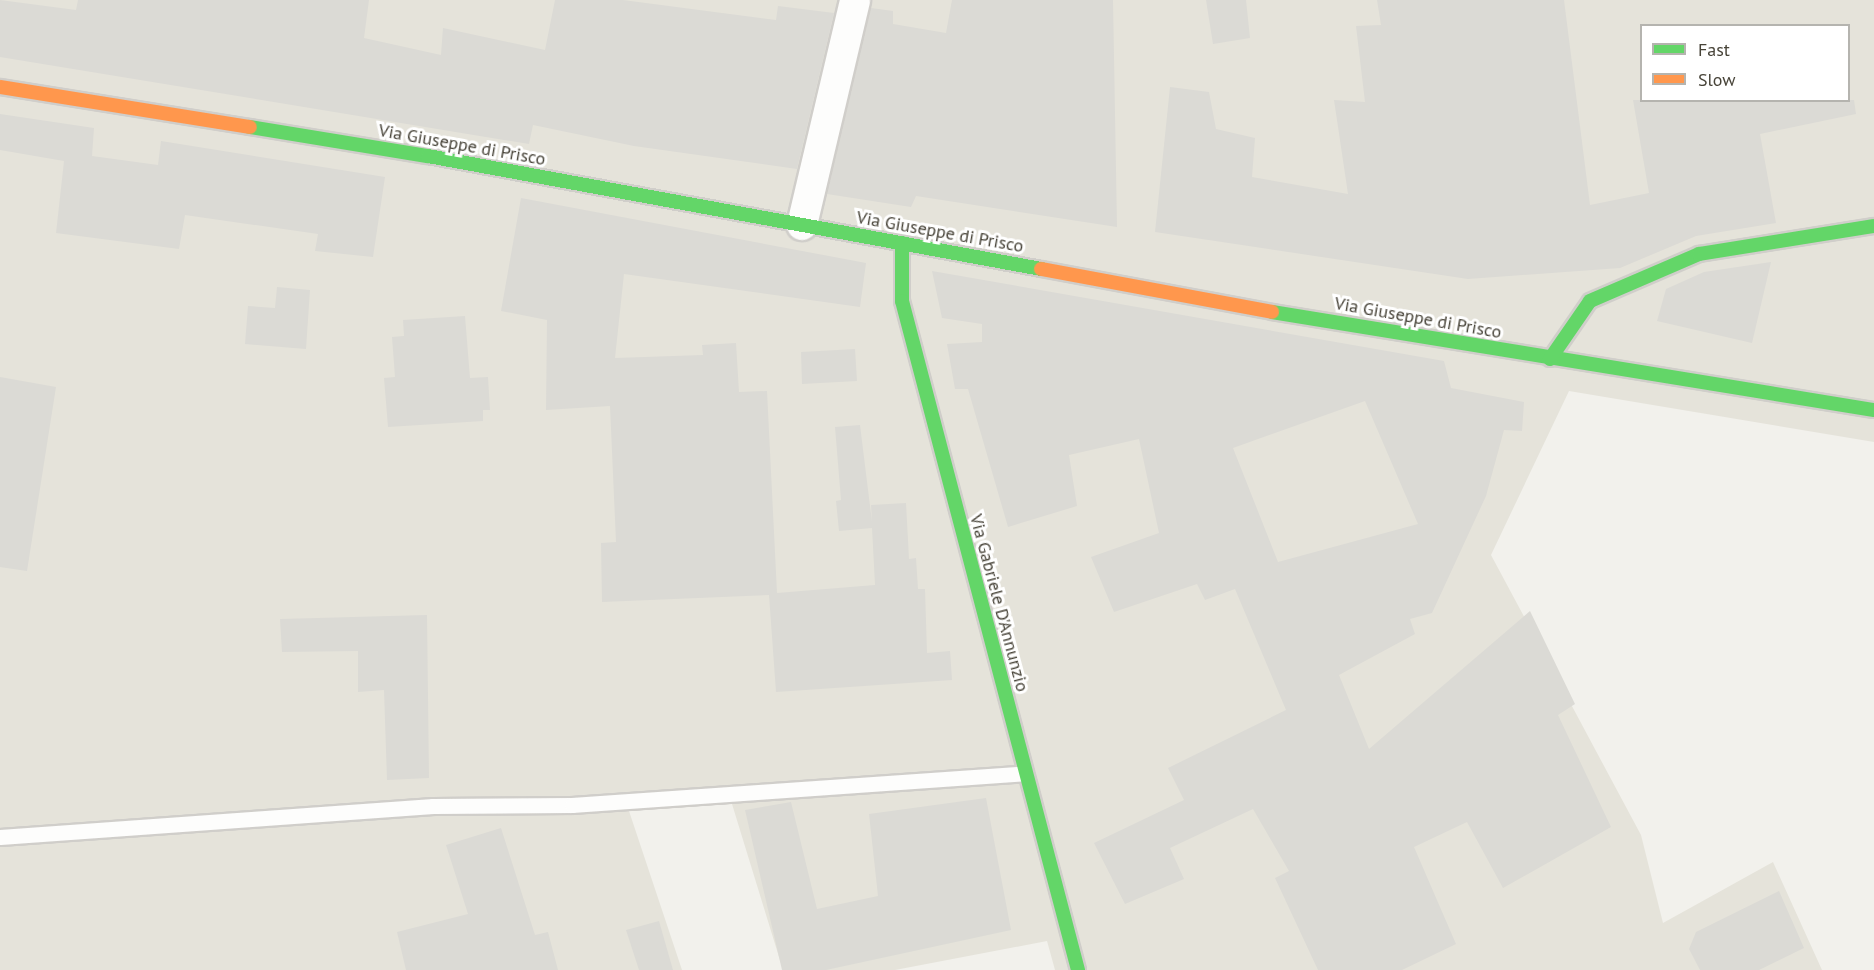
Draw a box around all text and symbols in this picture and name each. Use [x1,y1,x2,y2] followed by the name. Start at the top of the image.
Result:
[1640,24,1850,102] legend
[1698,38,1730,61] text: Fast
[1698,68,1736,91] text: Slow
[377,120,547,170] street label: Via Giuseppe di Prisco
[855,207,1025,257] street label: Via Giuseppe di Prisco
[1333,293,1503,343] street label: Via Giuseppe di Prisco
[965,512,1033,694] street label: Via Gabriele D'Annunzio

